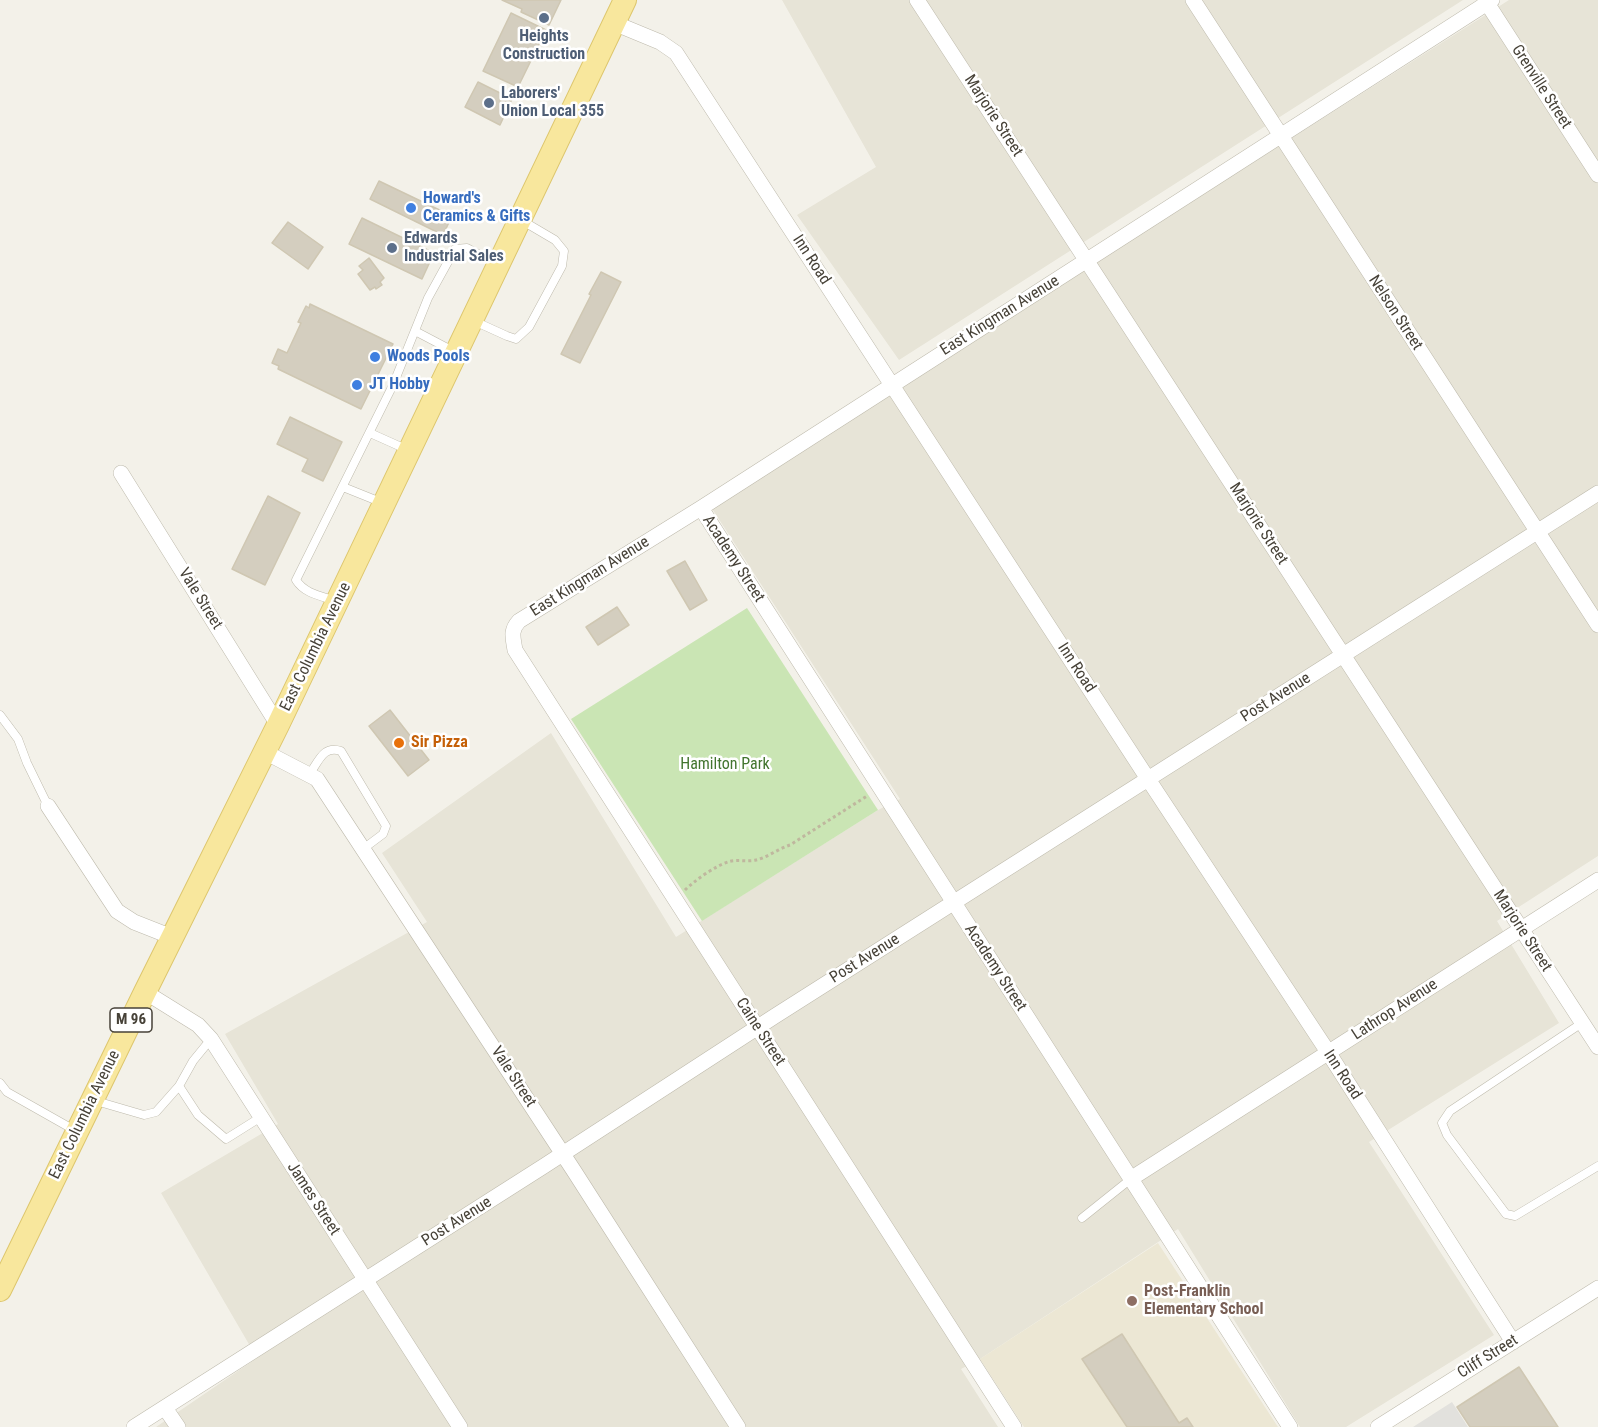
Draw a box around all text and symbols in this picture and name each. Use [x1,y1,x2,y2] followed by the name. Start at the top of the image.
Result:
[537,11,551,25] marker: Heights Construction
[503,27,585,65] place label: Heights Construction
[1507,42,1575,132] street label: Grenville Street
[959,72,1027,160] street label: Marjorie Street
[501,84,604,122] place label: Laborers' Union Local 355
[482,96,496,110] marker: Laborers' Union Local 355
[423,189,530,227] place label: Howard's Ceramics & Gifts
[404,201,418,215] marker: Howard's Ceramics & Gifts
[404,229,504,267] place label: Edwards Industrial Sales
[788,232,834,288] street label: Inn Road
[385,241,399,255] marker: Edwards Industrial Sales
[937,272,1063,360] street label: East Kingman Avenue
[1364,272,1426,354] street label: Nelson Street
[387,347,470,367] place label: Woods Pools
[368,350,382,364] marker: Woods Pools
[369,375,430,395] place label: JT Hobby
[350,378,364,392] marker: JT Hobby
[1224,480,1292,568] street label: Marjorie Street
[698,512,768,606] street label: Academy Street
[527,533,653,621] street label: East Kingman Avenue
[174,565,226,633] street label: Vale Street
[277,580,355,714] street label: East Columbia Avenue
[1053,640,1099,696] street label: Inn Road
[1238,669,1314,727] street label: Post Avenue
[411,733,468,753] place label: Sir Pizza
[392,736,406,750] marker: Sir Pizza
[680,755,770,775] park label: Hamilton Park
[1488,887,1556,975] street label: Marjorie Street
[960,921,1030,1015] street label: Academy Street
[827,930,903,988] street label: Post Avenue
[1349,975,1441,1045] street label: Lathrop Avenue
[731,995,789,1069] street label: Caine Street
[110,1008,152,1032] road number: M 96
[486,1043,540,1111] street label: Vale Street
[1319,1047,1365,1103] street label: Inn Road
[46,1048,124,1182] street label: East Columbia Avenue
[282,1159,344,1239] street label: James Street
[419,1193,495,1251] street label: Post Avenue
[1144,1282,1263,1320] place label: Post-Franklin Elementary School
[1125,1294,1139,1308] marker: Post-Franklin Elementary School
[1454,1331,1522,1383] street label: Cliff Street

